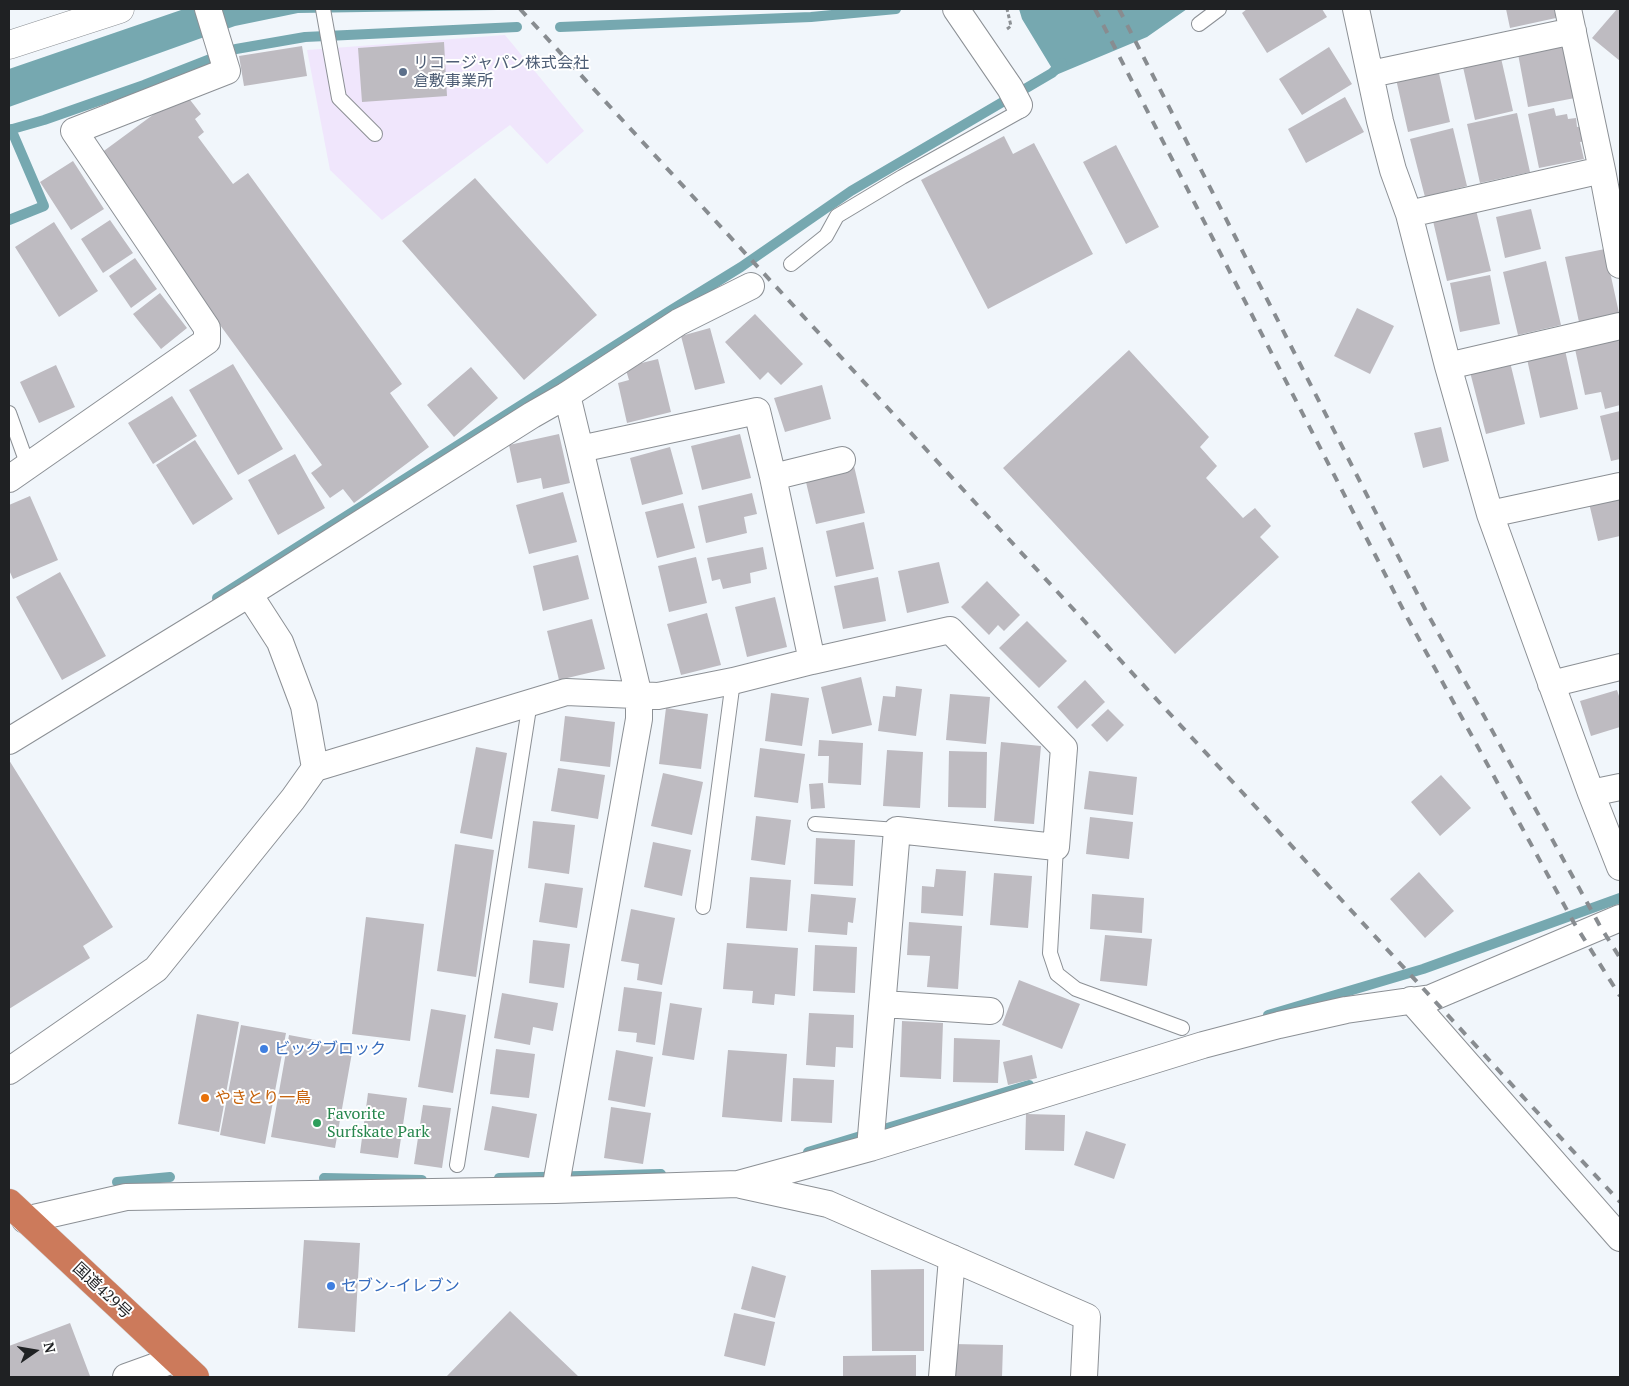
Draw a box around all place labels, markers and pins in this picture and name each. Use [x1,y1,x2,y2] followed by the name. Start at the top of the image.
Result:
[413,53,589,91] place label: リコージャパン株式会社 倉敷事業所
[397,66,409,78] marker: リコージャパン株式会社 倉敷事業所
[274,1039,386,1059] place label: ビッグブロック
[258,1043,270,1055] marker: ビッグブロック
[215,1088,311,1108] place label: やきとり一鳥
[199,1092,211,1104] marker: やきとり一鳥
[327,1104,430,1142] place label: Favorite Surfskate Park
[311,1117,323,1129] marker: Favorite Surfskate Park
[341,1276,460,1296] place label: セブン-イレブン
[325,1280,337,1292] marker: セブン-イレブン

